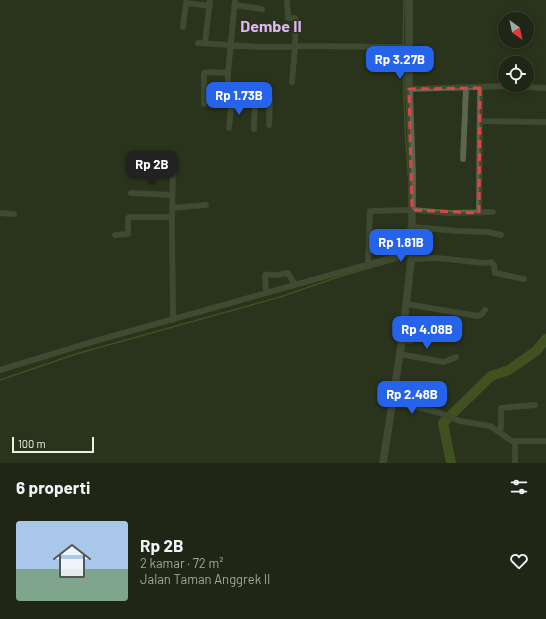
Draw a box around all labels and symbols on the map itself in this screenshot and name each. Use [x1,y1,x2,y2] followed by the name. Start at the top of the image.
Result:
[498,12,534,48] north arrow
[240,16,302,35] district label: Dembe II
[359,46,441,80] pin: Rp 3.27B
[198,82,280,116] pin: Rp 1.73B
[124,151,180,185] pin: Rp 2B
[360,229,442,263] pin: Rp 1.81B
[386,316,468,350] pin: Rp 4.08B
[371,381,453,415] pin: Rp 2.48B
[12,435,94,454] scale bar

